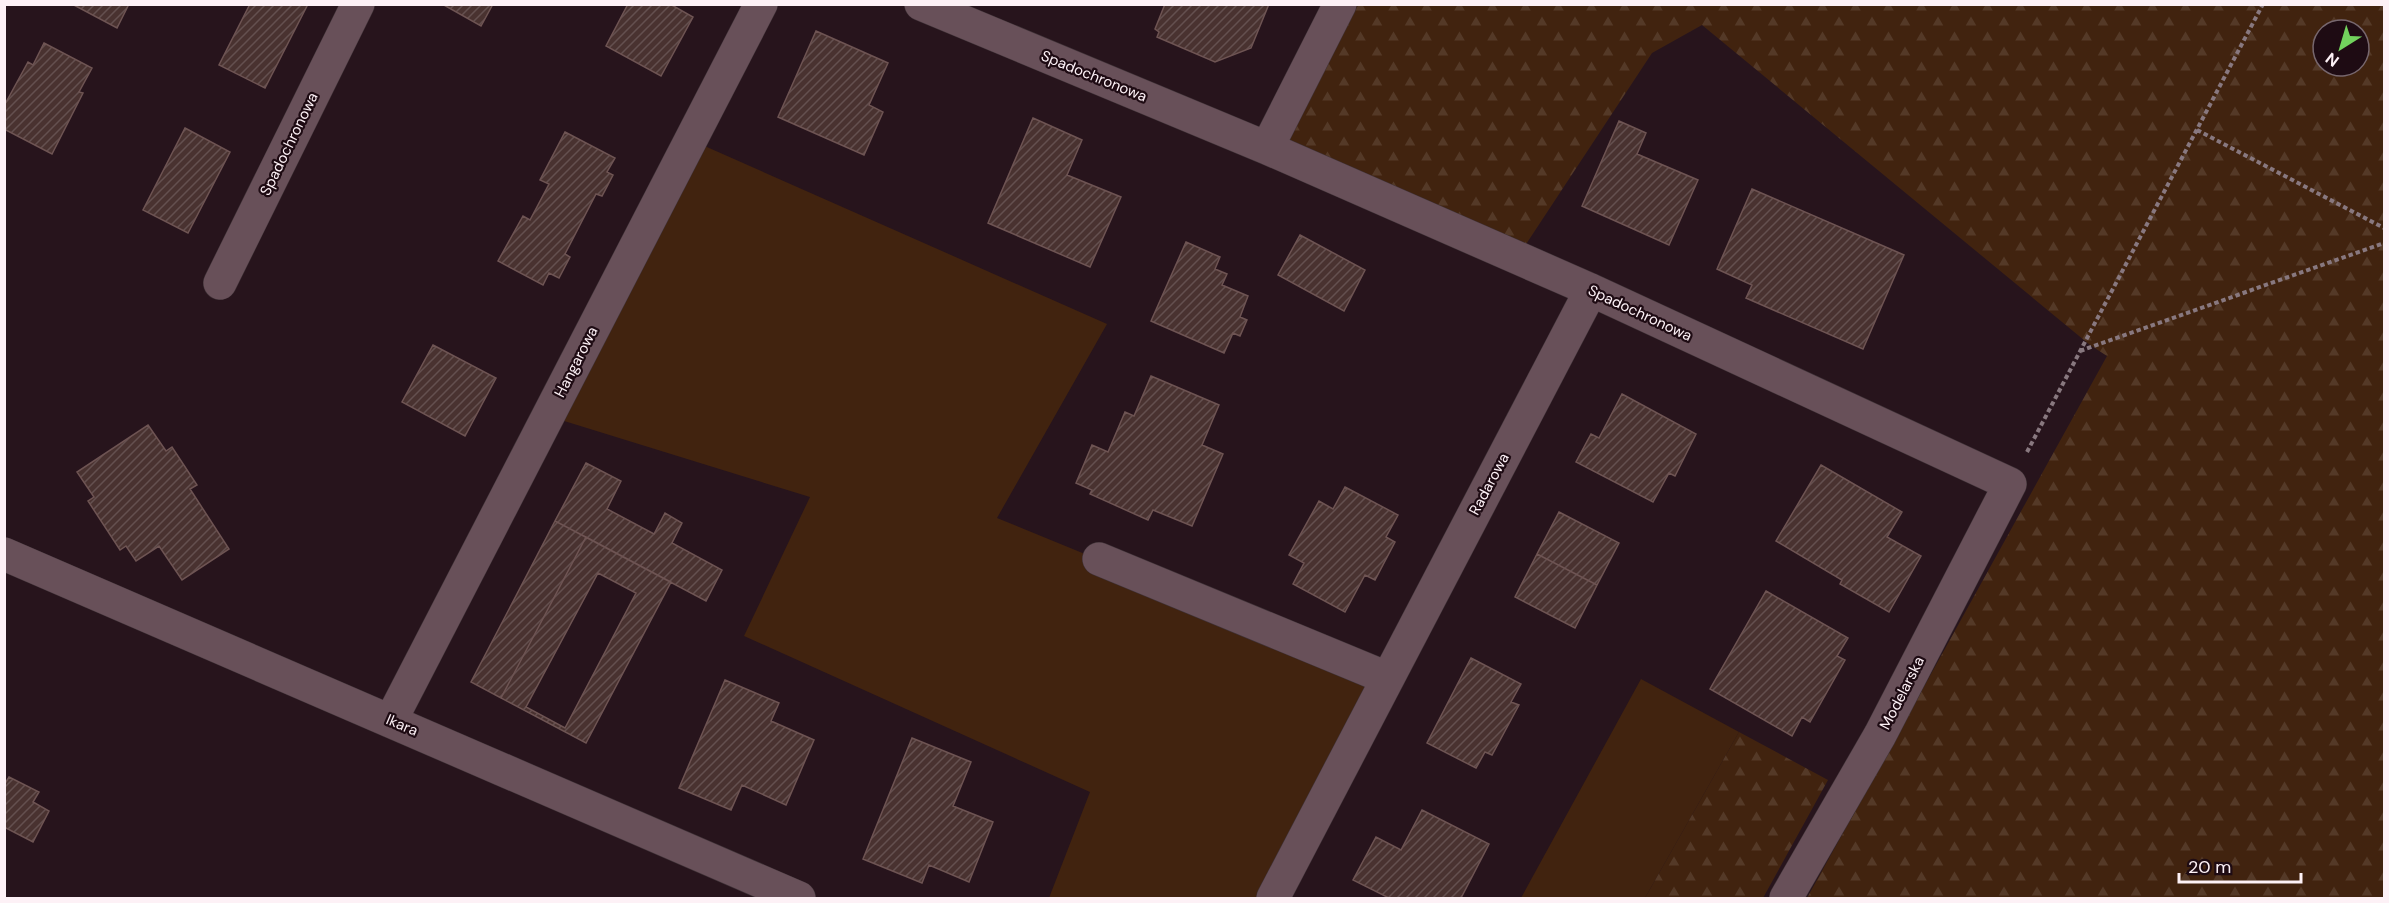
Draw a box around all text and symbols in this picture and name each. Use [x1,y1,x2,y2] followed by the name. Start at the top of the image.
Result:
[2311,18,2371,78] north arrow
[1038,46,1150,106] street label: Spadochronowa
[2321,48,2343,71] text: N
[255,89,323,199] street label: Spadochronowa
[1585,280,1695,346] street label: Spadochronowa
[550,323,602,401] street label: Hangarowa
[1464,449,1514,519] street label: Radarowa
[1875,653,1929,733] street label: Modelarska
[383,709,421,741] street label: Ikara
[2179,846,2300,884] scale bar
[2188,855,2231,879] text: 20 m

